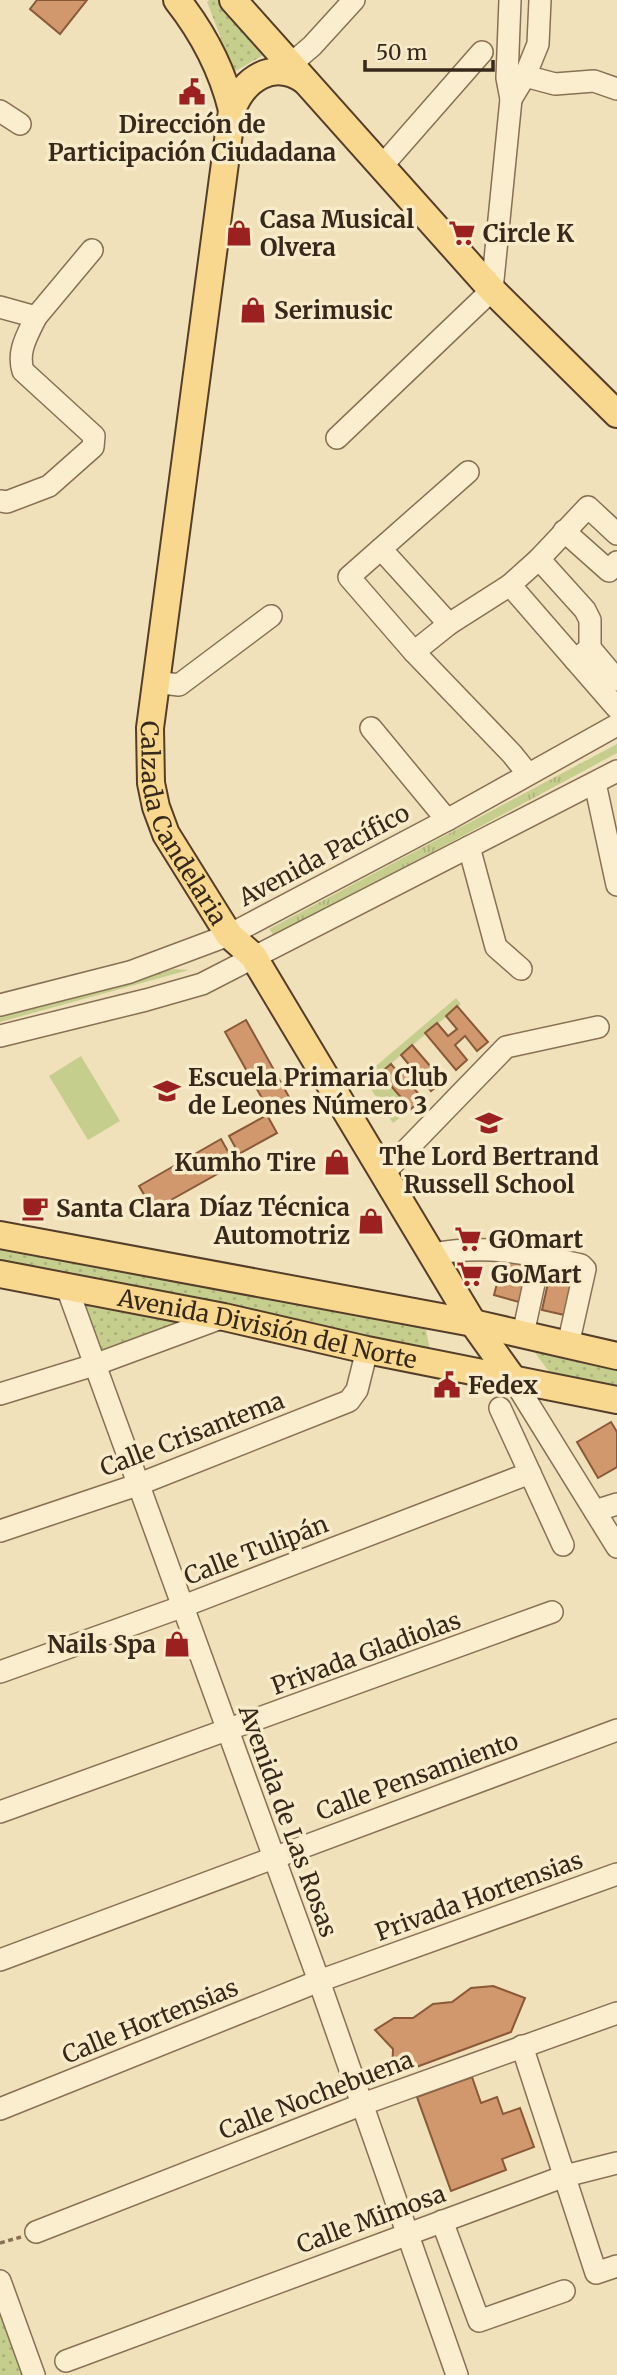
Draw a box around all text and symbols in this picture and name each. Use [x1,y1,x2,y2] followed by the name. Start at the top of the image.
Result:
[365,28,493,72] scale bar
[376,39,427,66] text: 50 m
[177,77,207,107] public building icon: Dirección de Participación Ciudadana
[48,109,336,168] place label: Dirección de Participación Ciudadana
[260,204,414,263] place label: Casa Musical Olvera
[224,218,254,248] shop icon: Casa Musical Olvera
[447,218,477,248] supermarket icon: Circle K
[483,218,574,249] place label: Circle K
[238,295,268,325] shop icon: Serimusic
[274,295,393,326] place label: Serimusic
[134,720,234,931] street label: Calzada Candelaria
[232,797,415,913] street label: Avenida Pacífico
[188,1062,448,1121] place label: Escuela Primaria Club de Leones Número 3
[152,1076,182,1106] school or university icon: Escuela Primaria Club de Leones Número 3
[474,1108,504,1138] school or university icon: The Lord Bertrand Russell School
[379,1141,599,1200] place label: The Lord Bertrand Russell School
[174,1147,316,1178] place label: Kumho Tire
[322,1147,352,1177] shop icon: Kumho Tire
[199,1192,350,1251] place label: Díaz Técnica Automotriz
[20,1193,50,1223] cafe icon: Santa Clara
[56,1193,190,1224] place label: Santa Clara
[356,1206,386,1236] shop icon: Díaz Técnica Automotriz
[453,1224,483,1254] supermarket icon: GOmart
[489,1224,583,1255] place label: GOmart
[455,1259,485,1289] supermarket icon: GoMart
[491,1259,582,1290] place label: GoMart
[114,1281,420,1375] street label: Avenida División del Norte
[432,1370,462,1400] public building icon: Fedex
[468,1370,538,1401] place label: Fedex
[96,1385,289,1483] street label: Calle Crisantema
[179,1508,333,1592] street label: Calle Tulipán
[267,1604,465,1702] street label: Privada Gladiolas
[47,1629,156,1660] place label: Nails Spa
[162,1629,192,1659] shop icon: Nails Spa
[231,1700,344,1941] street label: Avenida de Las Rosas
[312,1725,522,1827] street label: Calle Pensamiento
[371,1844,587,1948] street label: Privada Hortensias
[58,1972,242,2070] street label: Calle Hortensias
[214,2044,418,2146] street label: Calle Nochebuena
[292,2178,450,2260] street label: Calle Mimosa

